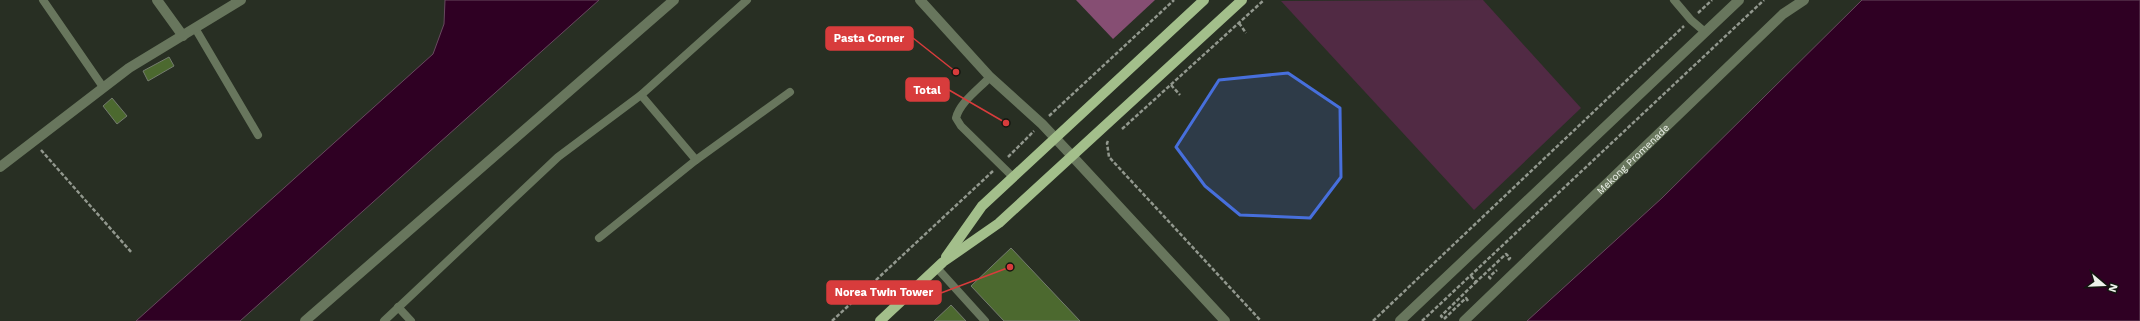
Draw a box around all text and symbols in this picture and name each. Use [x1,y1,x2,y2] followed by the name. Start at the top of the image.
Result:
[826,27,913,50] callout: Pasta Corner
[834,32,905,45] text: Pasta Corner
[906,78,949,101] callout: Total
[913,84,941,97] text: Total
[1595,122,1672,196] street label: Mekong Promenade
[2084,265,2124,305] north arrow
[827,281,941,304] callout: Norea Twin Tower
[2106,282,2120,294] text: N
[835,286,933,299] text: Norea Twin Tower

